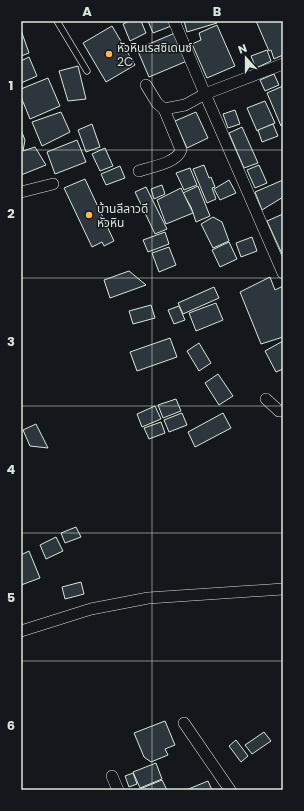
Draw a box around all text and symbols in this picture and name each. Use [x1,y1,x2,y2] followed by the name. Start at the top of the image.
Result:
[82,2,92,21] text: A
[213,2,222,21] text: B
[226,38,266,78] north arrow
[117,39,192,70] place label: หัวหินเรสซิเดนซ์ 2C
[236,40,249,58] text: N
[104,49,114,59] marker: หัวหินเรสซิเดนซ์ 2C
[9,76,13,95] text: 1
[97,200,148,231] place label: บ้านลีลาวดี หัวหิน
[7,204,15,223] text: 2
[84,210,94,220] marker: บ้านลีลาวดี หัวหิน
[7,332,15,351] text: 3
[7,460,16,479] text: 4
[7,588,15,607] text: 5
[7,716,15,735] text: 6

